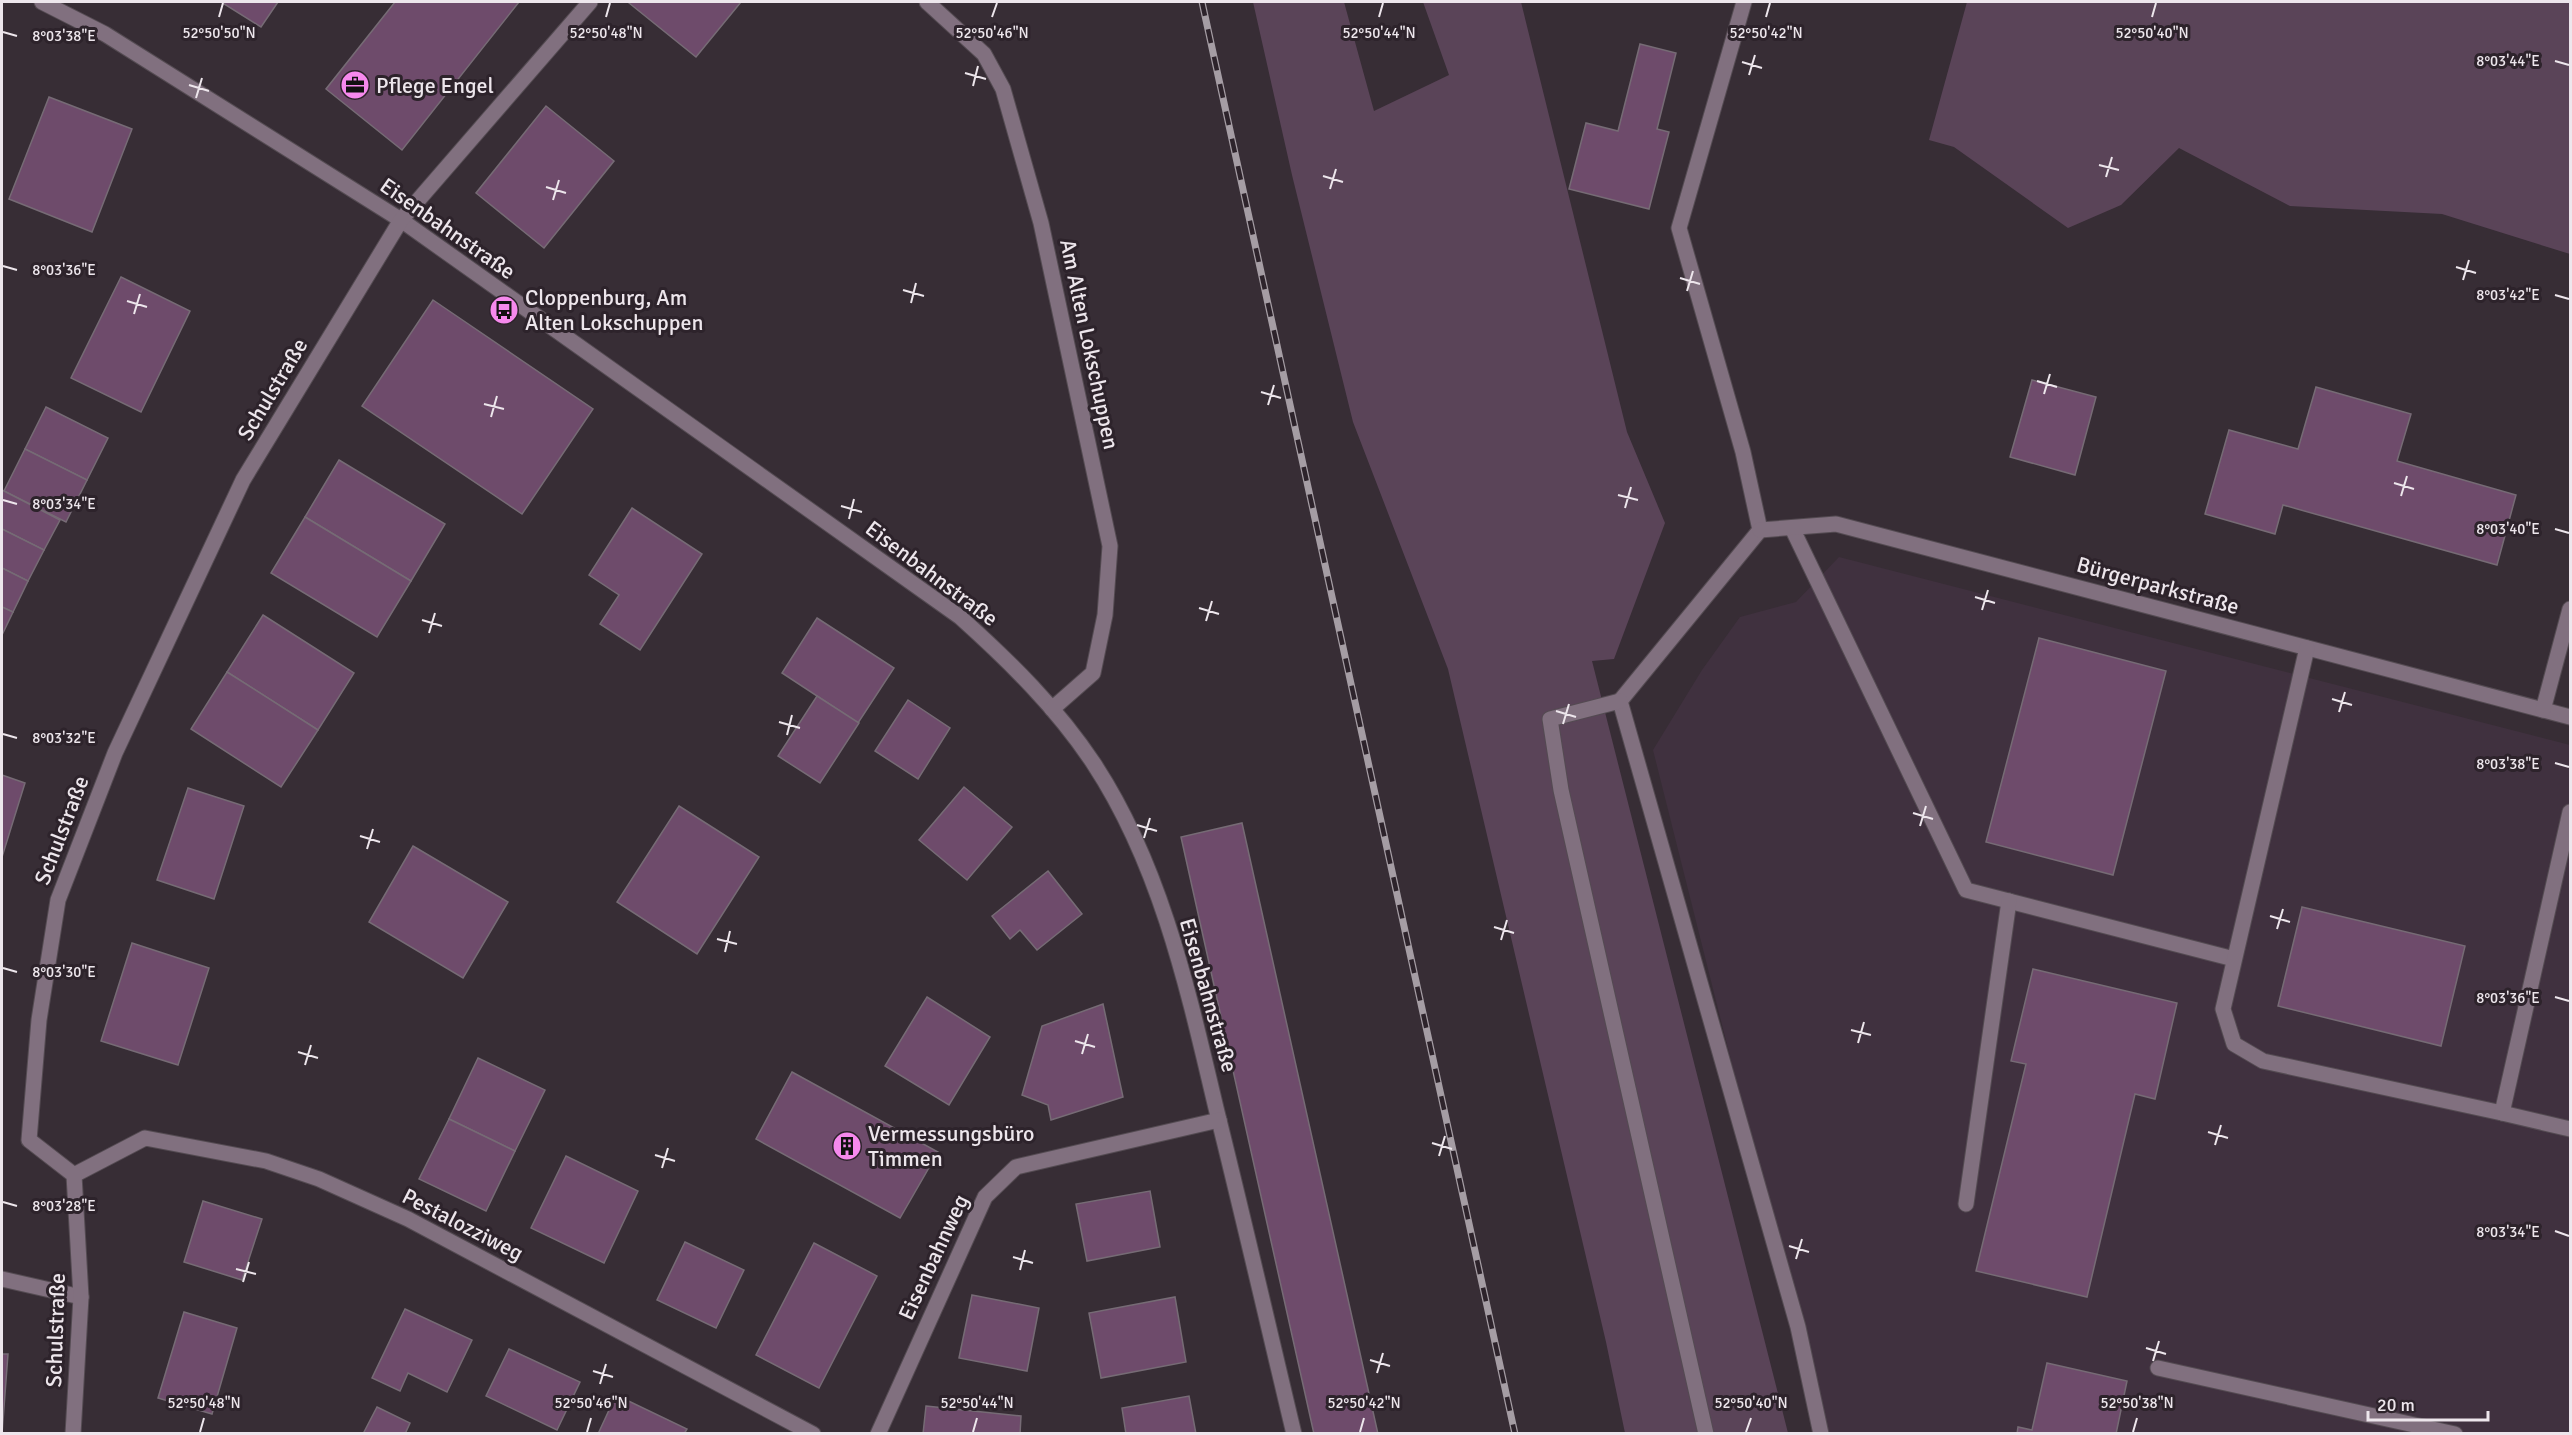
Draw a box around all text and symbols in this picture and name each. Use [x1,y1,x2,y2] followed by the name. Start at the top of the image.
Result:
[182,24,256,42] text: 52°50'50"N
[569,24,643,42] text: 52°50'48"N
[955,24,1029,42] text: 52°50'46"N
[1342,24,1416,42] text: 52°50'44"N
[1729,24,1803,42] text: 52°50'42"N
[2115,24,2189,42] text: 52°50'40"N
[32,27,96,45] text: 8°03'38"E
[2476,52,2540,70] text: 8°03'44"E
[339,69,371,101] office icon: Pflege Engel
[376,72,494,99] place label: Pflege Engel
[375,172,521,285] street label: Eisenbahnstraße
[1054,237,1125,452] street label: Am Alten Lokschuppen
[32,261,96,279] text: 8°03'36"E
[525,284,703,336] place label: Cloppenburg, Am Alten Lokschuppen
[2476,286,2540,304] text: 8°03'42"E
[488,294,520,326] bus stop icon: Cloppenburg, Am Alten Lokschuppen
[231,333,313,445] street label: Schulstraße
[32,495,96,513] text: 8°03'34"E
[860,515,1003,632] street label: Eisenbahnstraße
[2476,520,2540,538] text: 8°03'40"E
[2074,551,2242,620] street label: Bürgerparkstraße
[32,729,96,747] text: 8°03'32"E
[2476,755,2540,773] text: 8°03'38"E
[28,772,95,888] street label: Schulstraße
[1174,915,1243,1075] street label: Eisenbahnstraße
[32,963,96,981] text: 8°03'30"E
[2476,989,2540,1007] text: 8°03'36"E
[868,1120,1034,1172] place label: Vermessungsbüro Timmen
[831,1130,863,1162] building icon: Vermessungsbüro Timmen
[398,1182,528,1267] street label: Pestalozziweg
[893,1190,974,1324] street label: Eisenbahnweg
[32,1197,96,1215] text: 8°03'28"E
[2476,1223,2540,1241] text: 8°03'34"E
[40,1272,71,1388] street label: Schulstraße
[2368,1384,2488,1422] scale bar
[167,1394,241,1412] text: 52°50'48"N
[554,1394,628,1412] text: 52°50'46"N
[940,1394,1014,1412] text: 52°50'44"N
[1327,1394,1401,1412] text: 52°50'42"N
[1714,1394,1788,1412] text: 52°50'40"N
[2100,1394,2174,1412] text: 52°50'38"N
[2377,1394,2415,1416] text: 20 m

